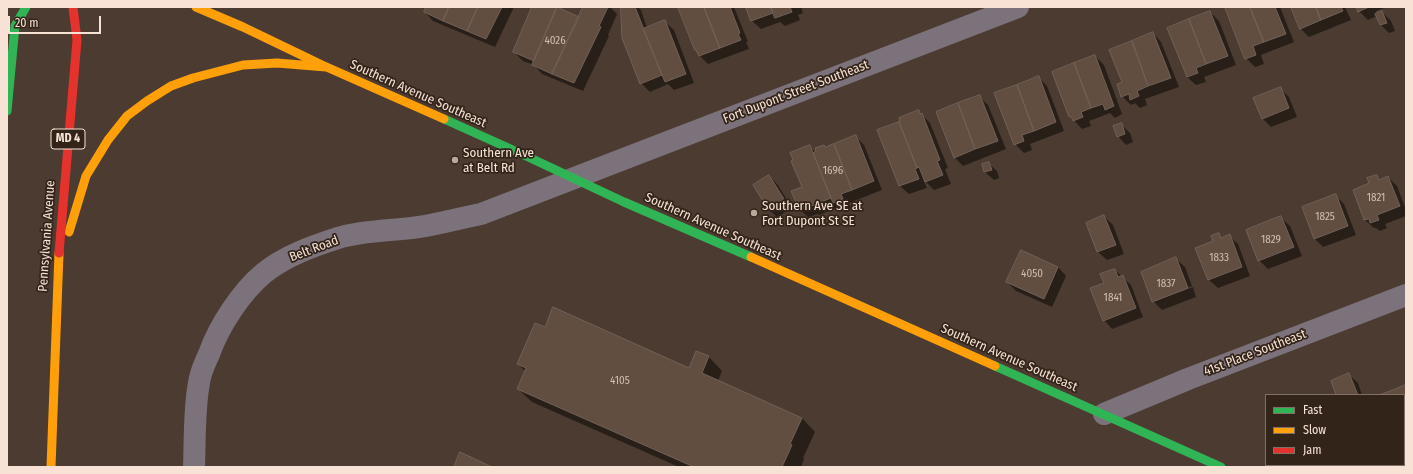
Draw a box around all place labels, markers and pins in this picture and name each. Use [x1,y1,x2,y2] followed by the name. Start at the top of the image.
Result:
[463,145,534,176] place label: Southern Ave at Belt Rd
[450,155,460,165] marker: Southern Ave at Belt Rd
[762,198,862,229] place label: Southern Ave SE at Fort Dupont St SE
[749,208,759,218] marker: Southern Ave SE at Fort Dupont St SE

